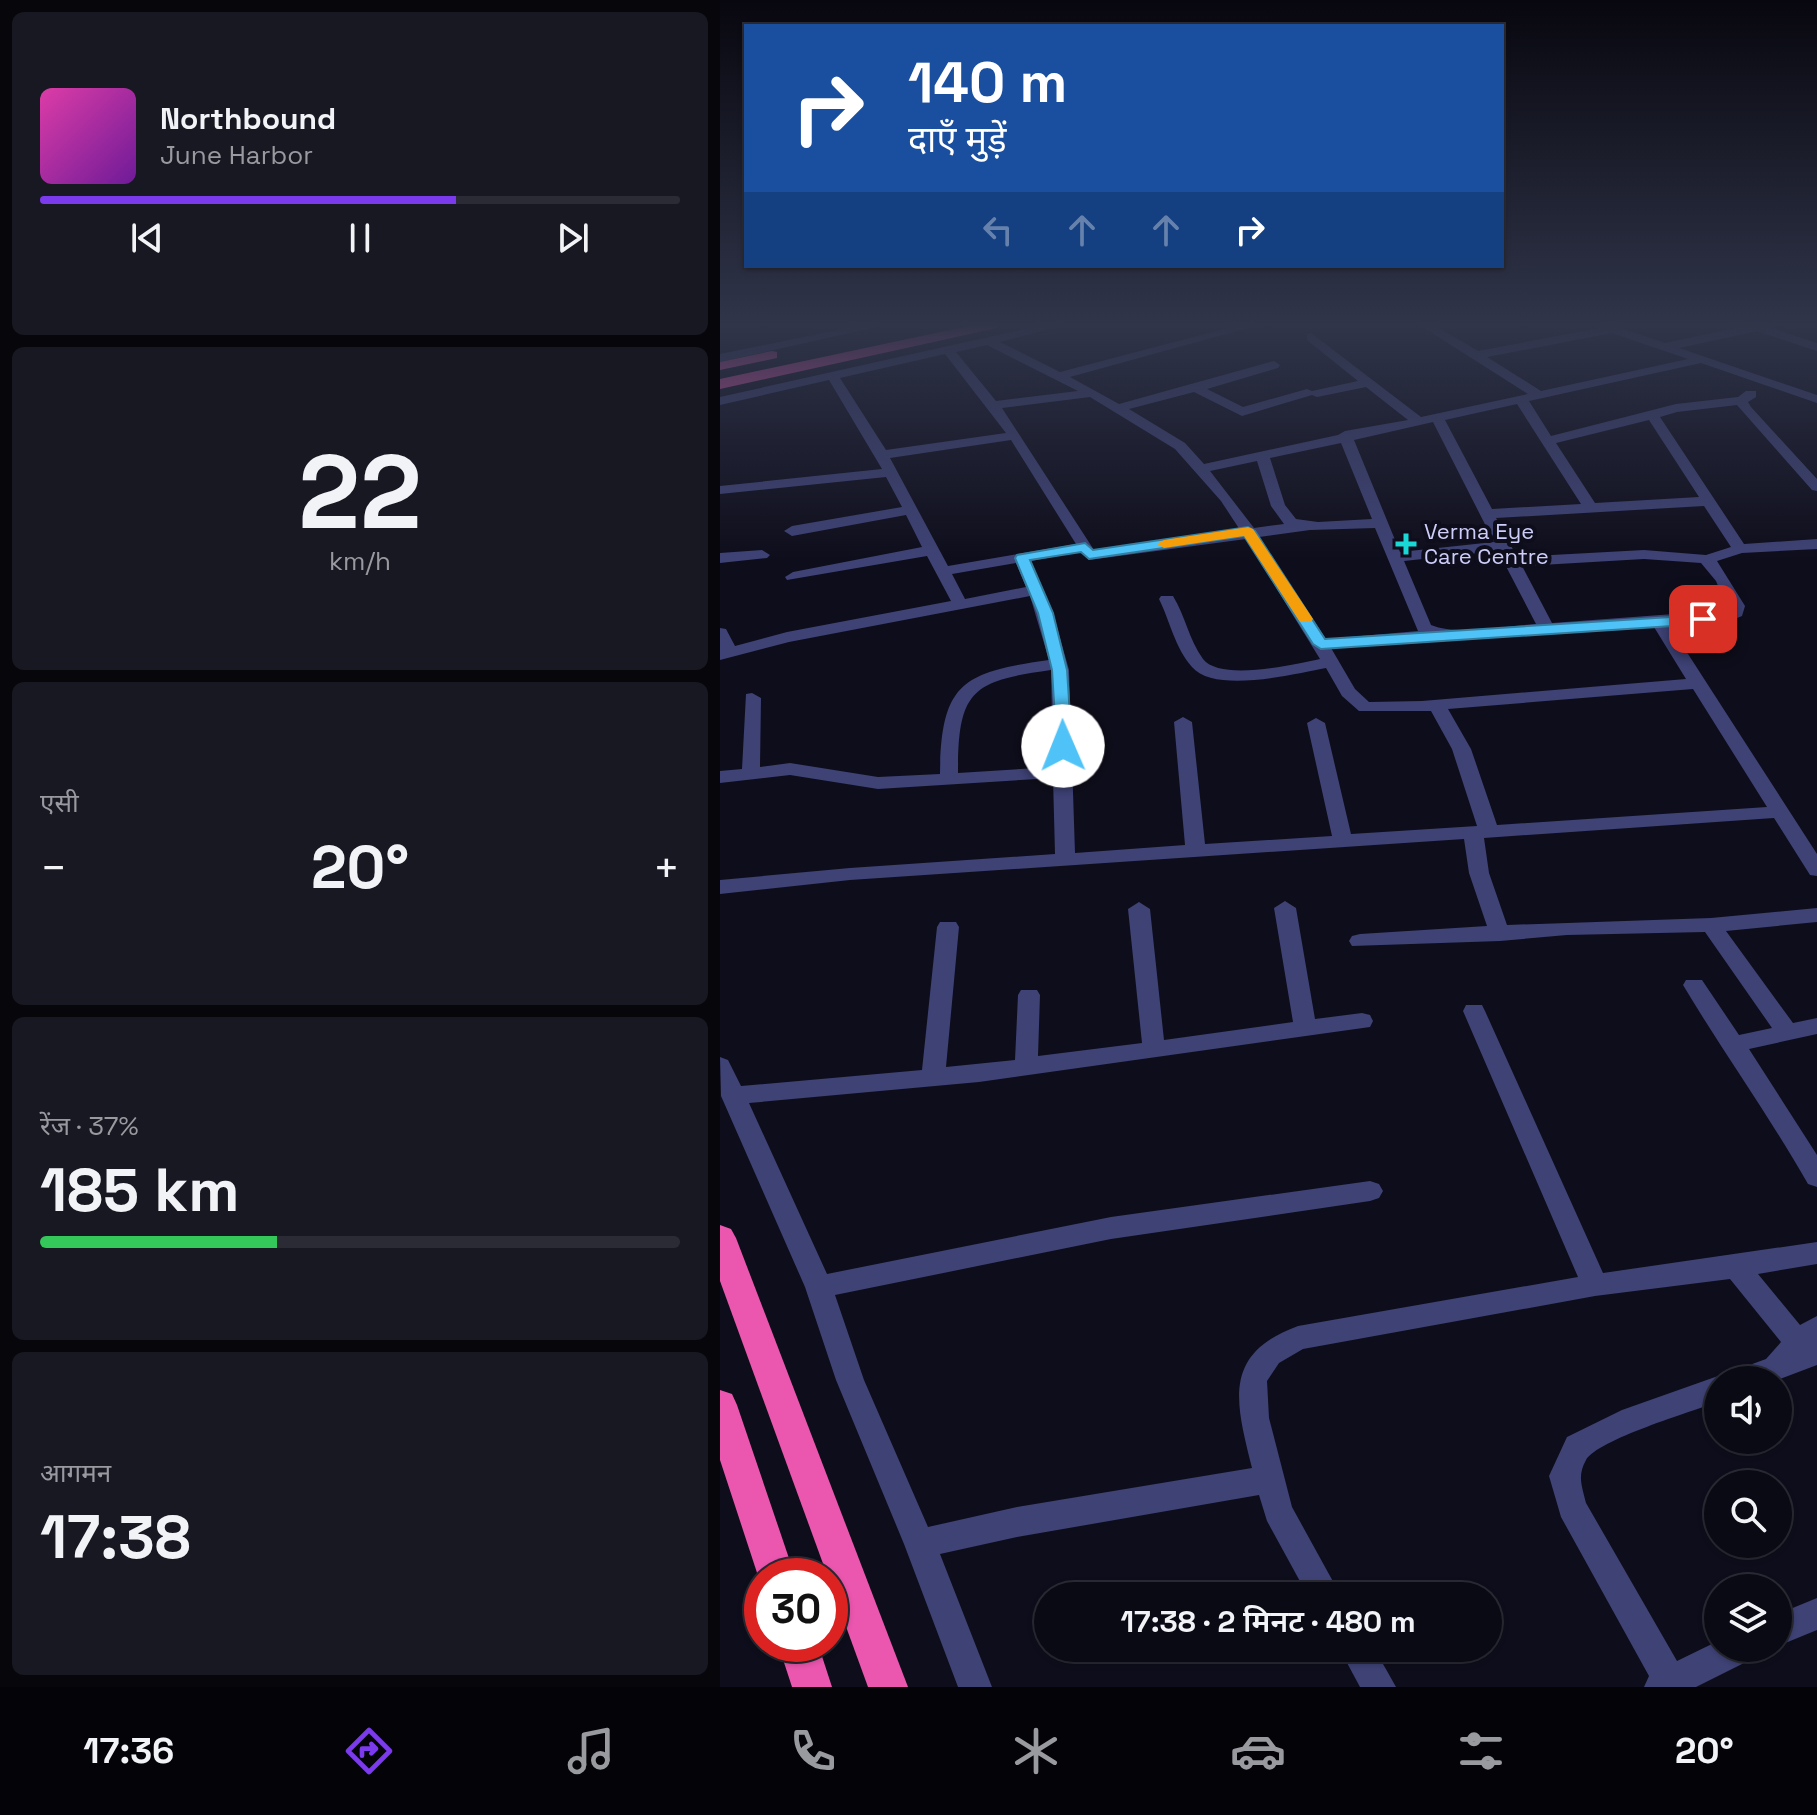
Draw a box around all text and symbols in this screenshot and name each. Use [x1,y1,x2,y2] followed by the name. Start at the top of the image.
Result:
[908,47,1067,118] text: 140 m
[776,56,880,160] icon: right
[160,99,336,138] text: Northbound
[908,117,1006,163] text: दाएँ मुड़ें
[160,138,313,172] text: June Harbor
[976,208,1020,252] icon: left
[1060,208,1104,252] icon: ahead
[1144,208,1188,252] icon: ahead
[1228,208,1272,252] icon: right
[125,216,169,260] icon: previous
[338,216,382,260] icon: pause
[551,216,595,260] icon: next
[298,426,422,558] text: 22
[1424,517,1549,570] place label: Verma Eye Care Centre
[1395,533,1417,555] marker: Verma Eye Care Centre
[329,544,391,578] text: km/h
[1669,585,1737,653] pin
[1681,597,1725,641] icon: arrive
[1021,704,1105,788] position arrow
[40,786,79,820] text: एसी
[311,829,409,906] text: 20°
[40,840,67,896] text: −
[653,840,680,896] text: +
[40,1109,139,1143] text: रेंज · 37%
[40,1152,239,1229] text: 185 km
[1704,1366,1792,1662] map controls
[1704,1366,1792,1454] button: sound
[40,1456,111,1490] text: आगमन
[1704,1470,1792,1558] button: search
[40,1499,191,1576] text: 17:38
[744,1558,848,1662] speed limit sign: 30
[1704,1574,1792,1662] button: layers
[1120,1602,1416,1641] text: 17:38 · 2 मिनट · 480 m
[341,1723,397,1779] icon: directions
[563,1723,619,1779] icon: music
[785,1723,841,1779] icon: phone
[1008,1723,1064,1779] icon: climate
[1230,1723,1286,1779] icon: car
[1453,1723,1509,1779] icon: filters
[83,1728,174,1774] text: 17:36
[1675,1728,1734,1774] text: 20°

